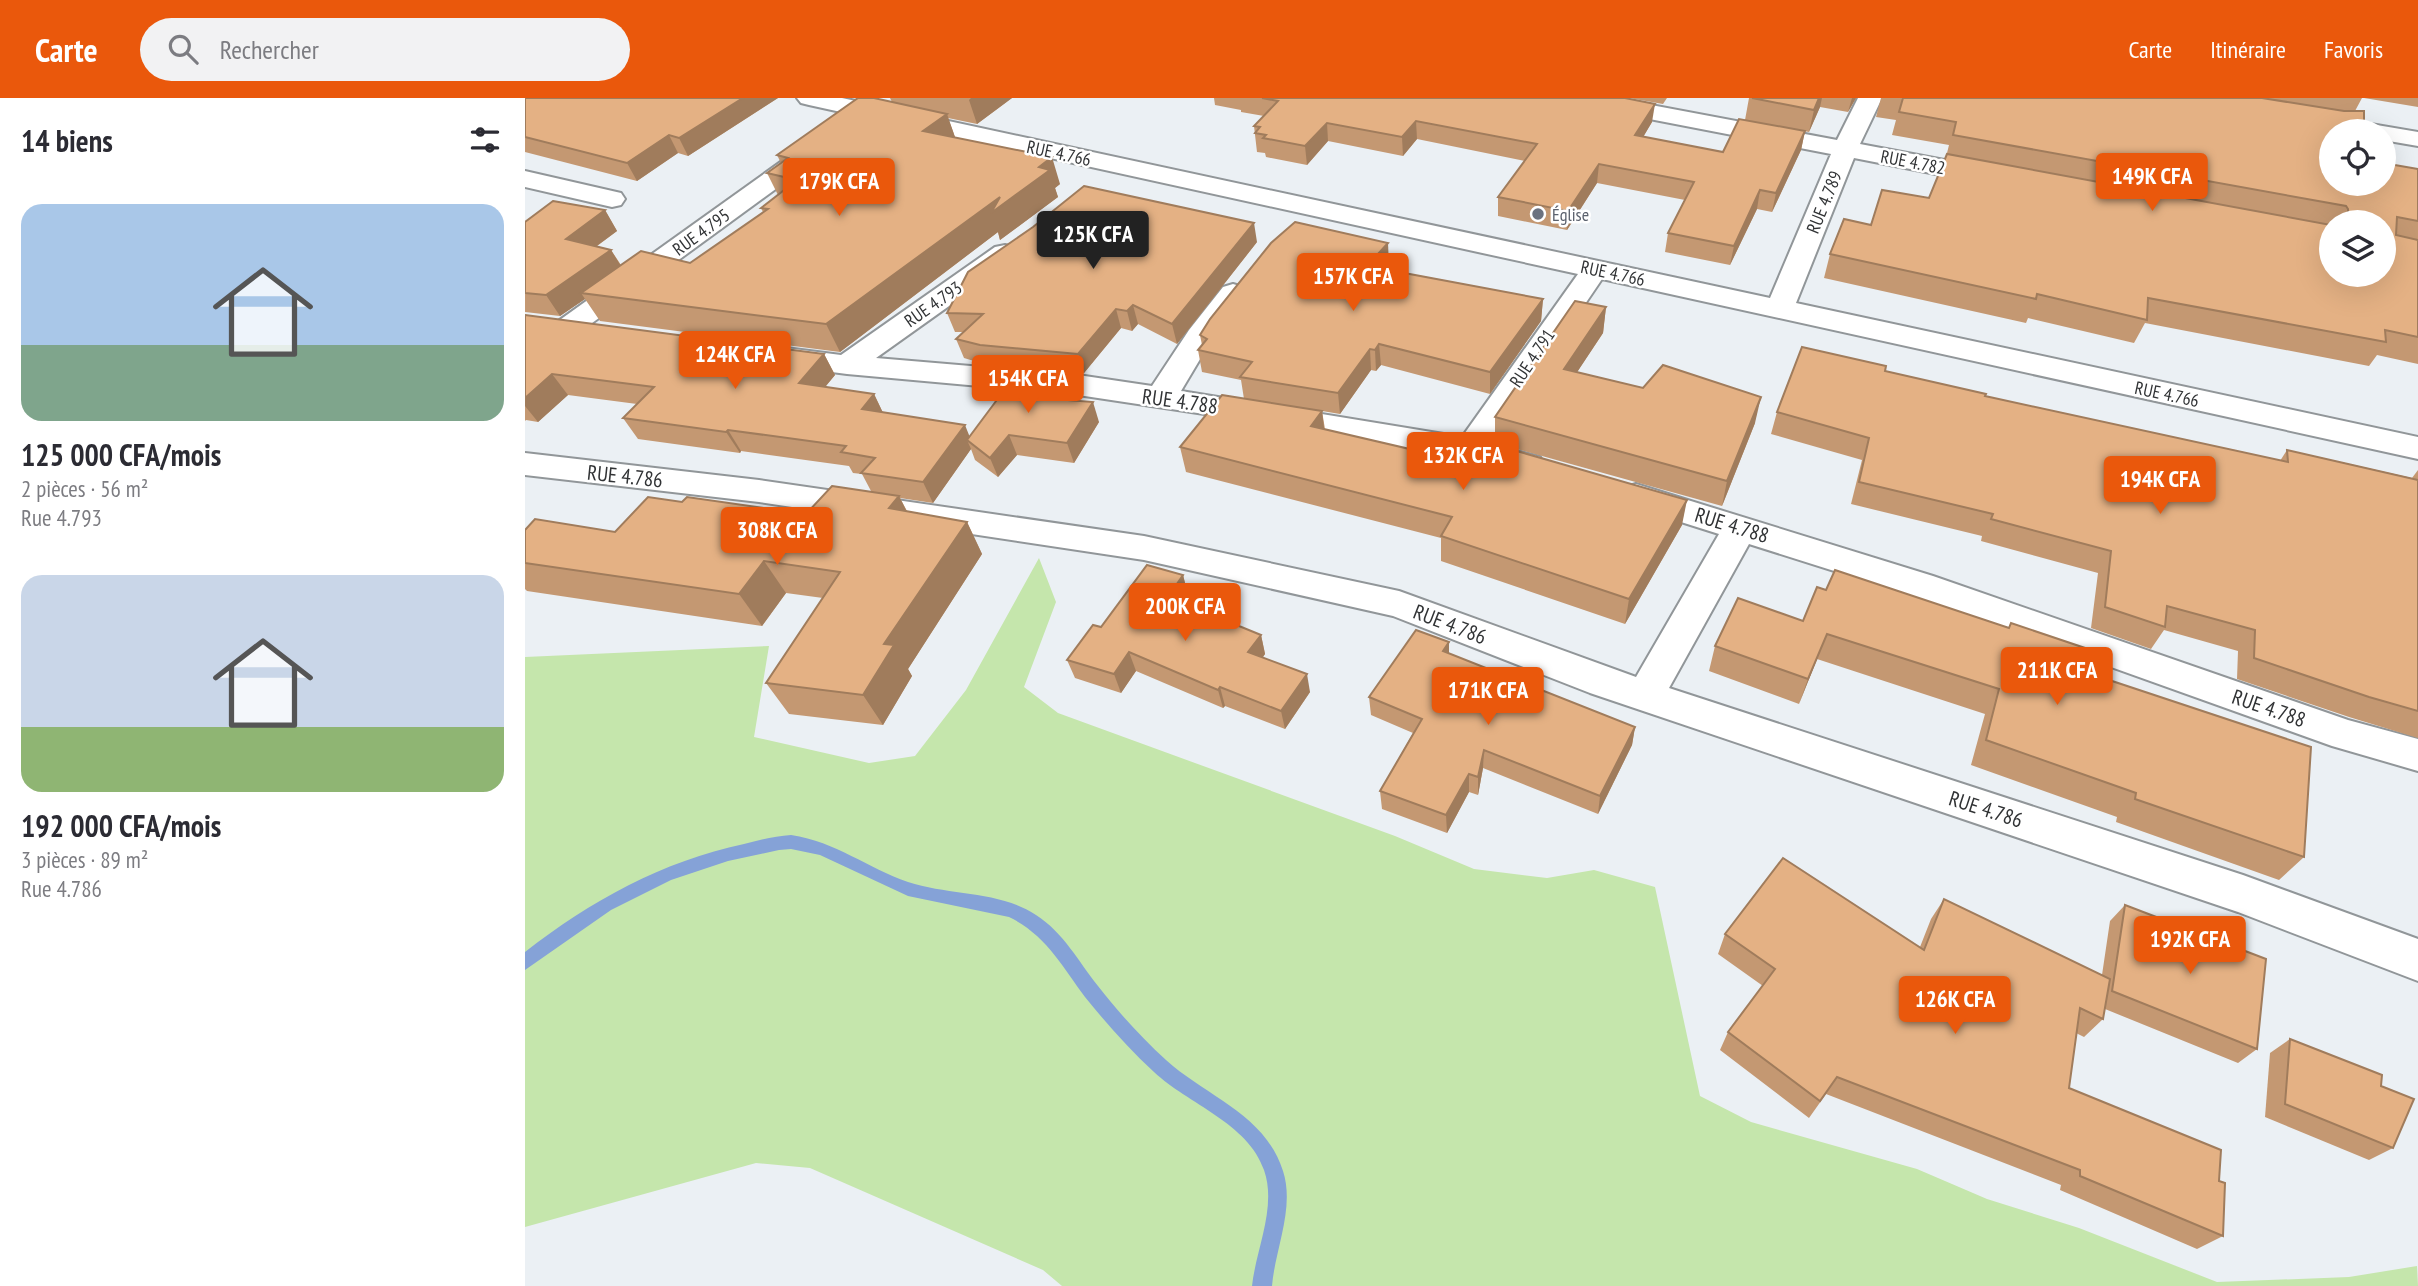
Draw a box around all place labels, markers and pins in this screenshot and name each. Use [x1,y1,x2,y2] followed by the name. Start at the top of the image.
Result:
[2080,153,2224,213] pin: 149K CFA
[767,158,911,218] pin: 179K CFA
[1552,203,1589,226] place label: Église
[1530,206,1546,222] marker: Église
[1021,212,1165,271] pin: 125K CFA
[1281,254,1425,313] pin: 157K CFA
[663,331,807,391] pin: 124K CFA
[956,356,1100,415] pin: 154K CFA
[1391,432,1535,492] pin: 132K CFA
[2088,456,2232,516] pin: 194K CFA
[705,508,849,567] pin: 308K CFA
[1113,584,1257,643] pin: 200K CFA
[1985,648,2129,707] pin: 211K CFA
[1416,668,1560,727] pin: 171K CFA
[2118,916,2262,976] pin: 192K CFA
[1883,976,2027,1036] pin: 126K CFA

